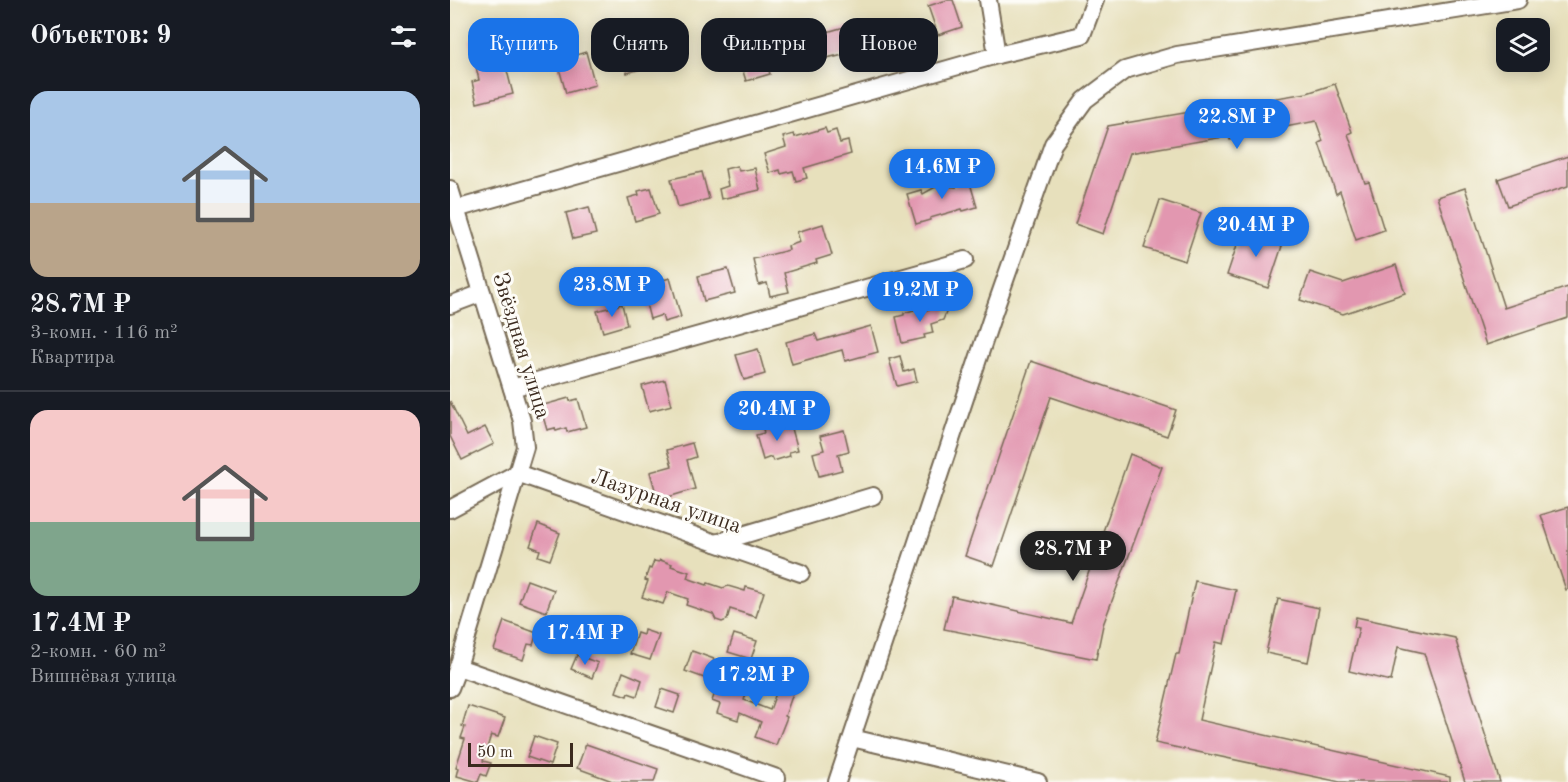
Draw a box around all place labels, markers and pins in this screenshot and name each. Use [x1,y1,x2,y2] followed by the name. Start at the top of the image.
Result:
[1182,99,1292,150] pin: 22.8M ₽
[887,149,997,200] pin: 14.6M ₽
[1201,207,1311,258] pin: 20.4M ₽
[557,267,667,318] pin: 23.8M ₽
[865,272,975,323] pin: 19.2M ₽
[722,391,832,442] pin: 20.4M ₽
[1018,531,1128,582] pin: 28.7M ₽
[530,615,640,666] pin: 17.4M ₽
[701,657,811,708] pin: 17.2M ₽

